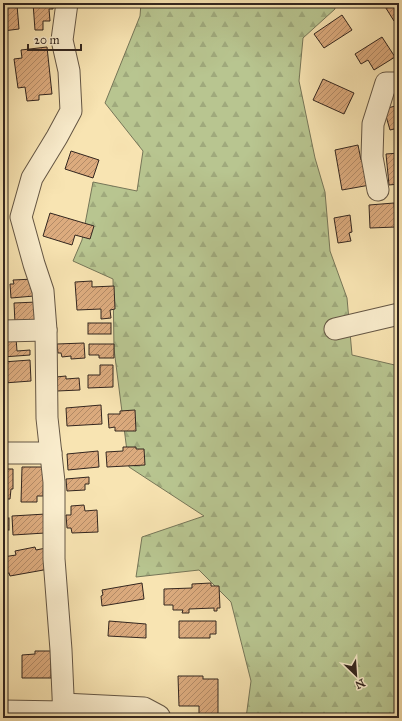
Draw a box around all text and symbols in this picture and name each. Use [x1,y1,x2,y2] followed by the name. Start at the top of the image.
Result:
[28,26,81,52] scale bar
[34,33,60,47] text: 20 m
[336,655,376,695] north arrow
[352,676,367,692] text: N

